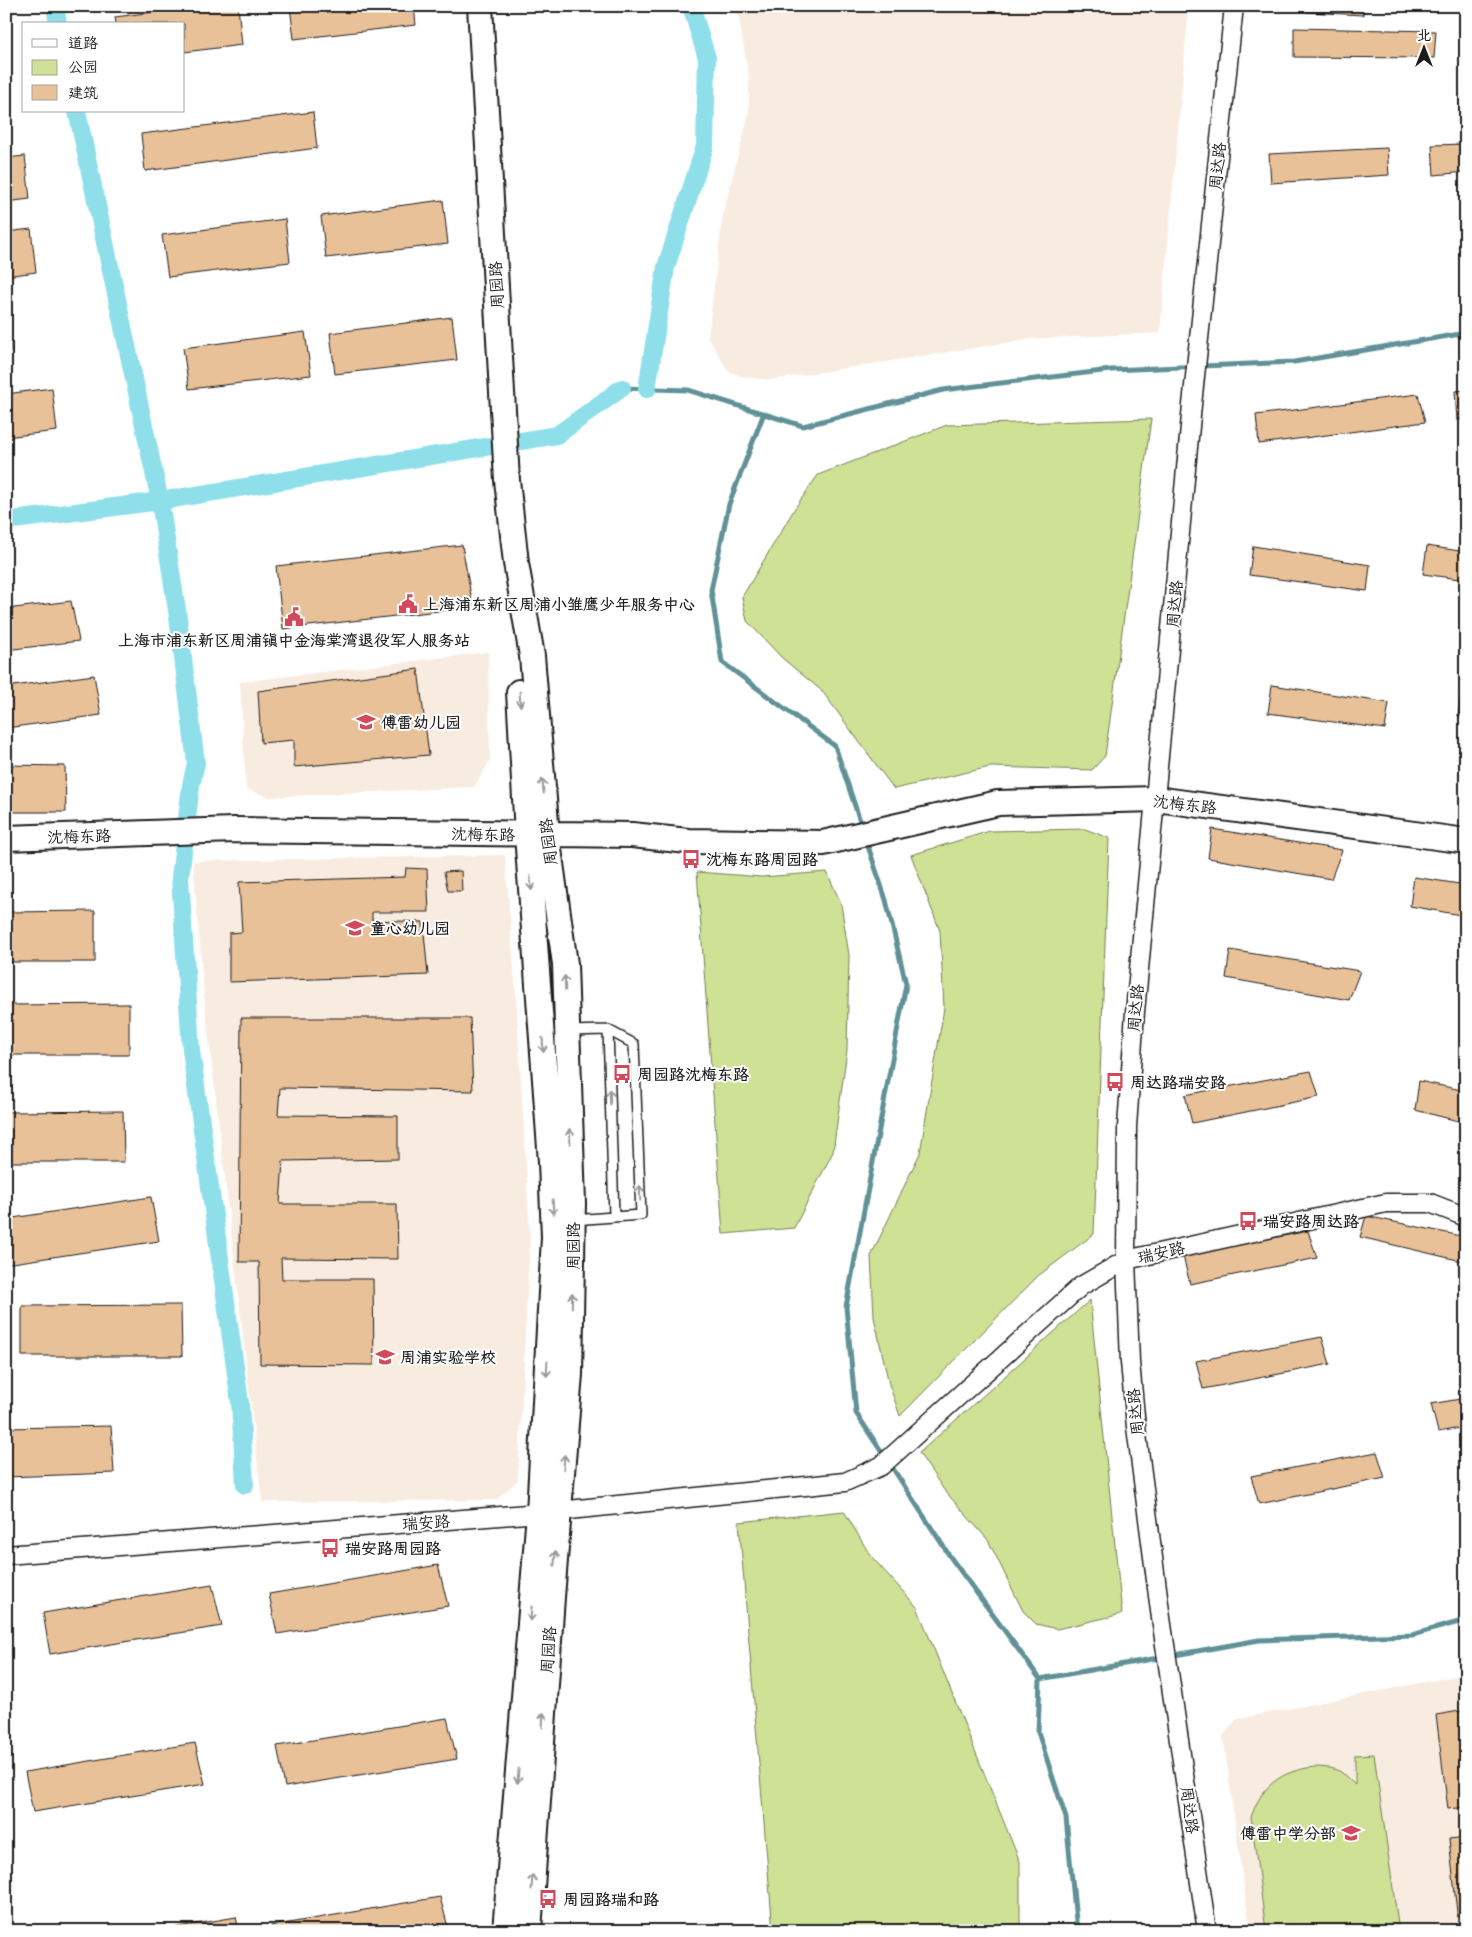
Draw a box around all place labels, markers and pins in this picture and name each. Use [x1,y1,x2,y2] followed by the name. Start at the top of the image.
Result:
[397,593,419,615] public building icon: 上海浦东新区周浦小雏鹰少年服务中心
[423,594,695,614] place label: 上海浦东新区周浦小雏鹰少年服务中心
[283,606,305,628] public building icon: 上海市浦东新区周浦镇中金海棠湾退役军人服务站
[118,630,470,650] place label: 上海市浦东新区周浦镇中金海棠湾退役军人服务站
[355,711,377,733] school or university icon: 傅雷幼儿园
[381,712,461,732] place label: 傅雷幼儿园
[680,848,702,870] bus stop icon: 沈梅东路周园路
[706,849,818,869] place label: 沈梅东路周园路
[344,917,366,939] school or university icon: 童心幼儿园
[370,918,450,938] place label: 童心幼儿园
[611,1063,633,1085] bus stop icon: 周园路沈梅东路
[637,1064,749,1084] place label: 周园路沈梅东路
[1104,1071,1126,1093] bus stop icon: 周达路瑞安路
[1130,1072,1226,1092] place label: 周达路瑞安路
[1237,1210,1259,1232] bus stop icon: 瑞安路周达路
[1263,1211,1359,1231] place label: 瑞安路周达路
[374,1346,396,1368] school or university icon: 周浦实验学校
[400,1347,496,1367] place label: 周浦实验学校
[319,1537,341,1559] bus stop icon: 瑞安路周园路
[345,1538,441,1558] place label: 瑞安路周园路
[1340,1822,1362,1844] school or university icon: 傅雷中学分部
[1240,1823,1336,1843] place label: 傅雷中学分部
[537,1888,559,1910] bus stop icon: 周园路瑞和路
[563,1889,659,1909] place label: 周园路瑞和路

